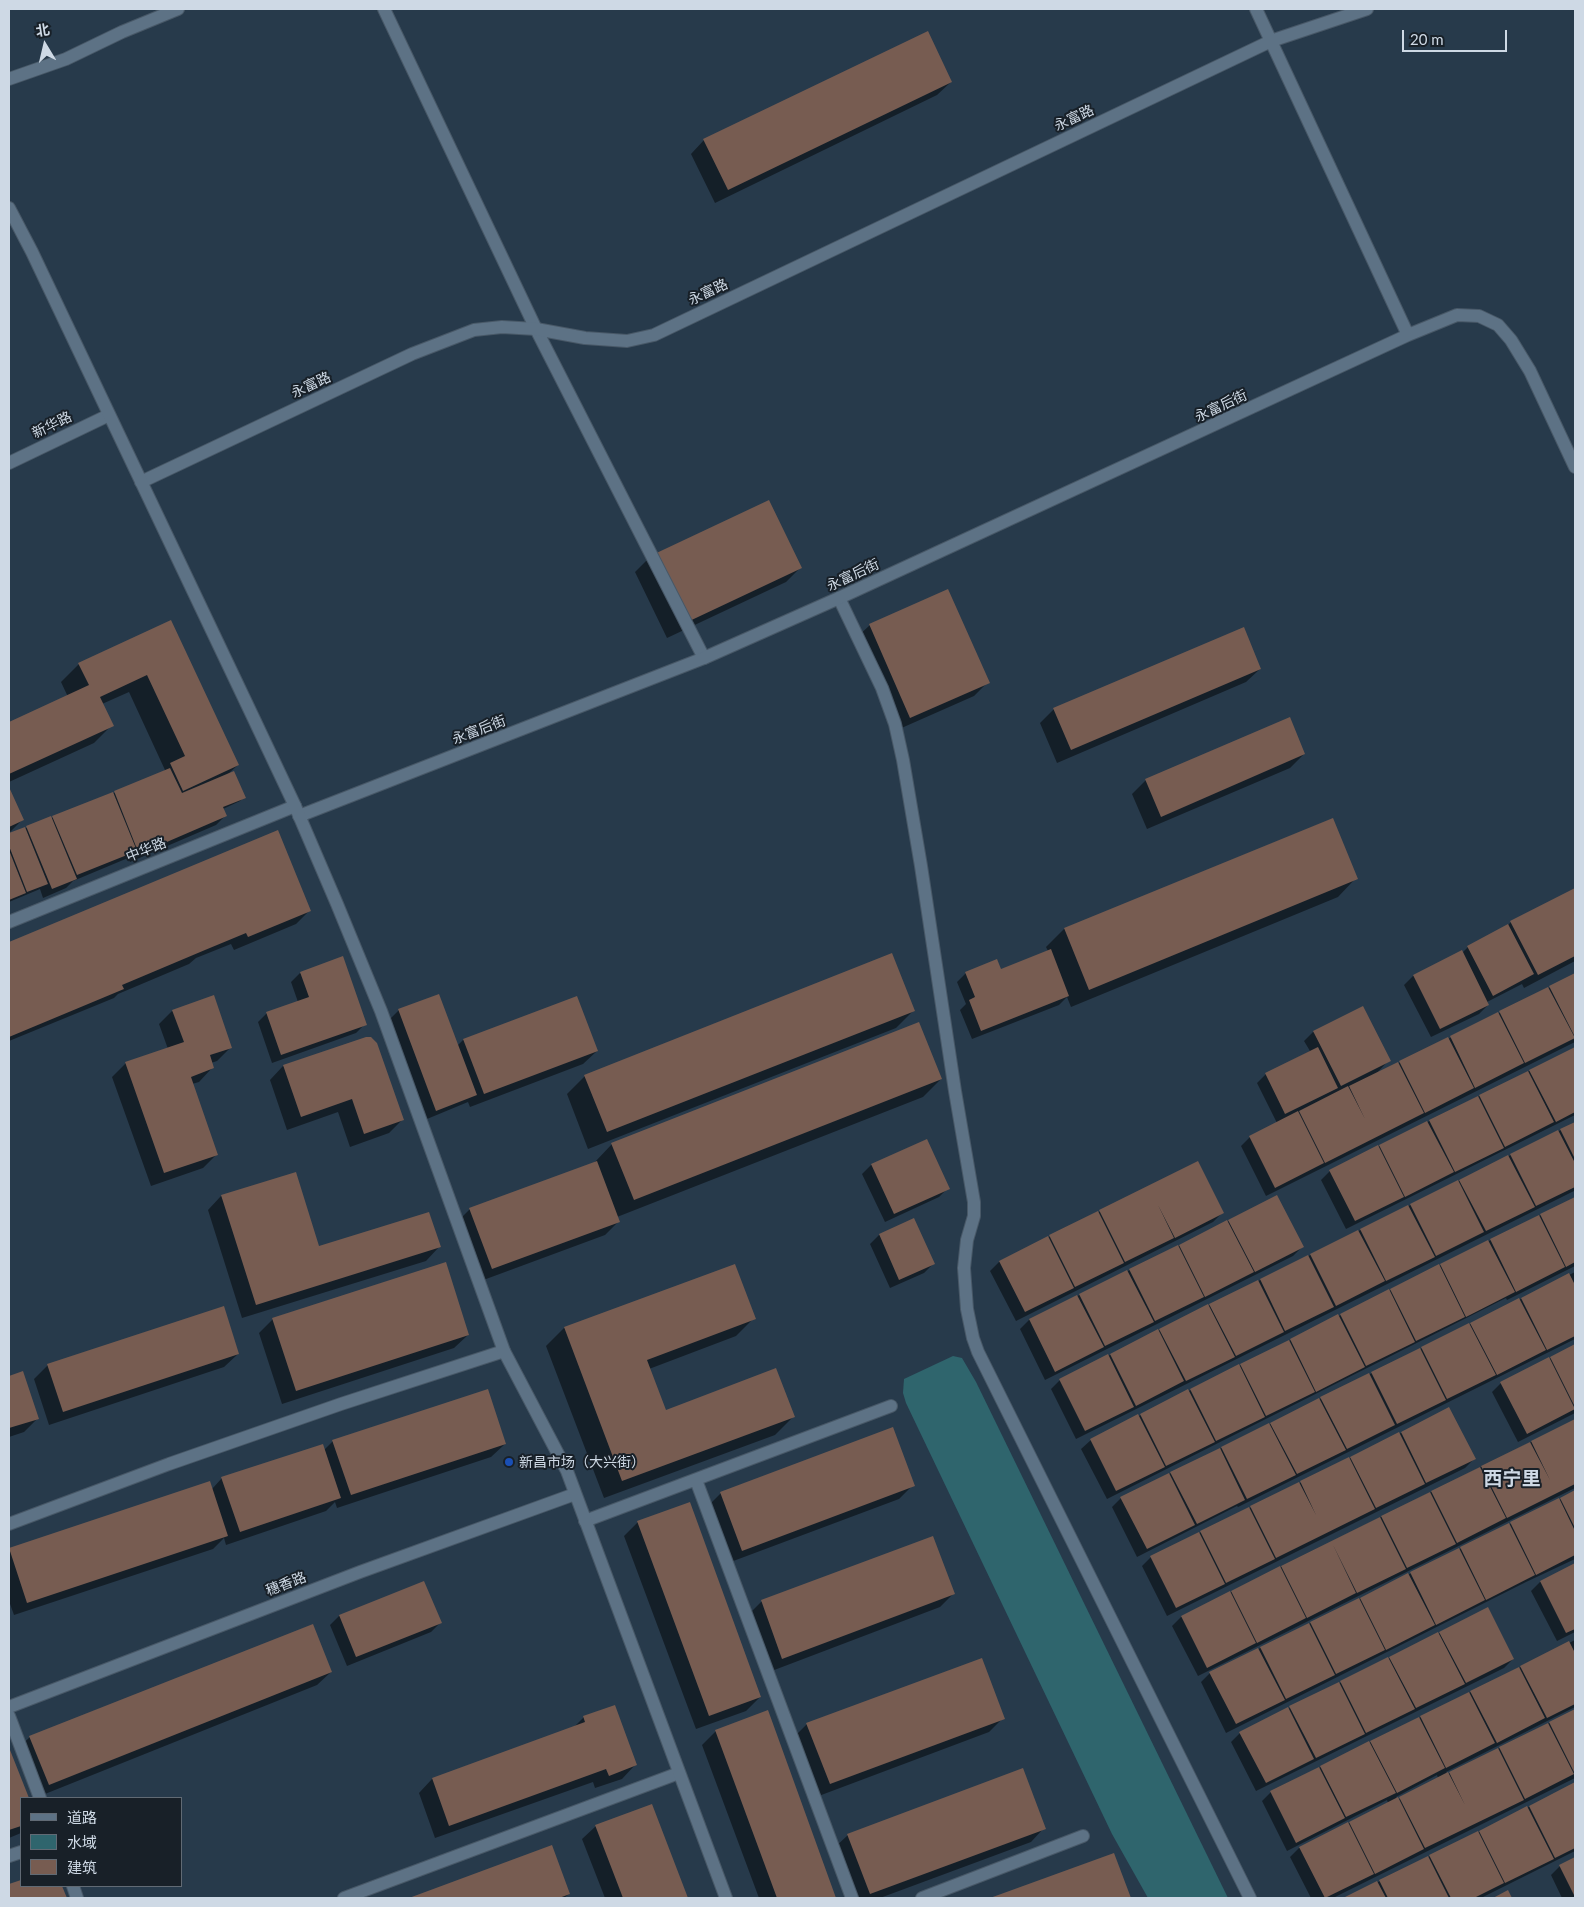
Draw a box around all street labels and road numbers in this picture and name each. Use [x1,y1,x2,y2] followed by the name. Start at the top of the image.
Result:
[1051,102,1097,134] street label: 永富路
[685,276,731,308] street label: 永富路
[288,369,334,401] street label: 永富路
[1192,387,1250,425] street label: 永富后街
[29,408,75,442] street label: 新华路
[824,556,882,594] street label: 永富后街
[450,712,508,748] street label: 永富后街
[123,834,169,866] street label: 中华路
[263,1569,309,1599] street label: 穗香路

